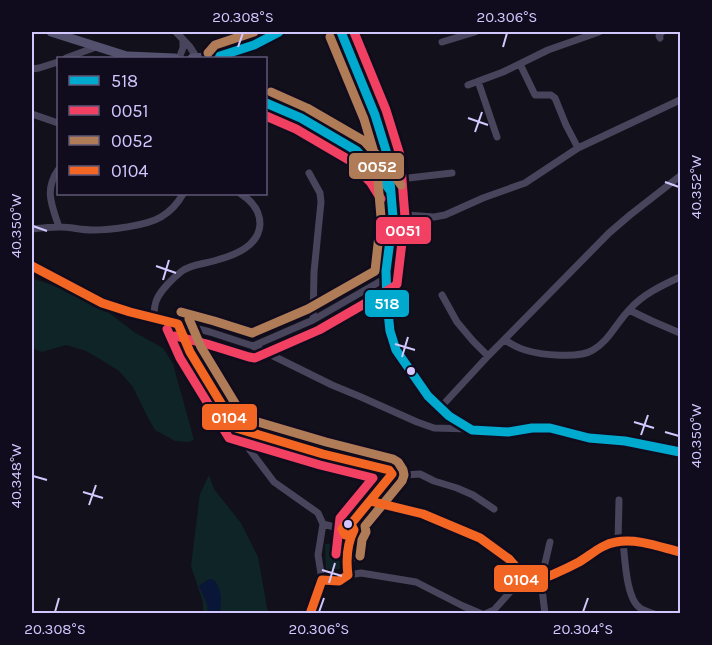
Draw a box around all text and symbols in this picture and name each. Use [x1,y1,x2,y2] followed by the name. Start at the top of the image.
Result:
[212,8,274,26] text: 20.308°S
[477,8,537,26] text: 20.306°S
[57,57,267,195] legend
[111,70,138,92] text: 518
[111,100,148,122] text: 0051
[111,130,153,152] text: 0052
[348,152,405,180] line badge: 0052
[687,154,705,219] text: 40.352°W
[357,157,397,176] text: 0052
[111,160,148,182] text: 0104
[7,193,25,258] text: 40.350°W
[375,216,432,245] line badge: 0051
[385,221,421,240] text: 0051
[364,289,410,318] line badge: 518
[374,294,400,313] text: 518
[405,365,417,377] unlabelled marker
[201,403,258,431] line badge: 0104
[687,403,705,468] text: 40.350°W
[211,408,247,427] text: 0104
[7,443,25,508] text: 40.348°W
[342,518,354,530] unlabelled marker
[493,564,549,593] line badge: 0104
[503,570,539,589] text: 0104
[24,620,86,638] text: 20.308°S
[289,620,349,638] text: 20.306°S
[553,620,613,638] text: 20.304°S

